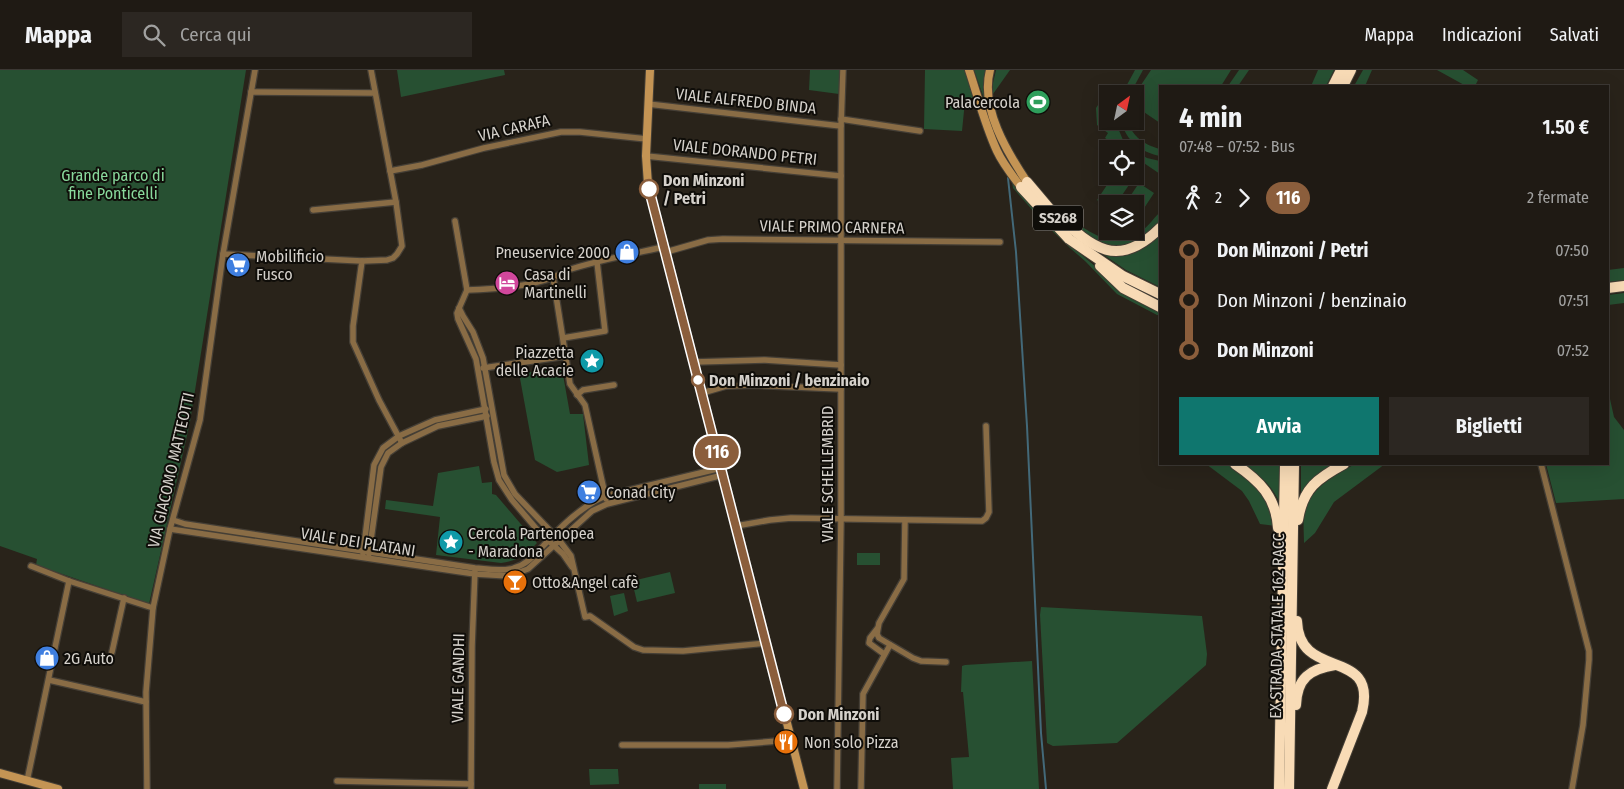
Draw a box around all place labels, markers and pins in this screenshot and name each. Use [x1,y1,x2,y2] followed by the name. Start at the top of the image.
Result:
[1025,89,1051,115] sports icon: PalaCercola
[945,93,1020,112] place label: PalaCercola
[663,171,744,208] place label: Don Minzoni / Petri
[639,179,659,199] marker: Don Minzoni / Petri
[614,239,640,265] shop icon: Pneuservice 2000
[496,243,610,262] place label: Pneuservice 2000
[256,247,324,284] place label: Mobilificio Fusco
[225,252,251,278] supermarket icon: Mobilificio Fusco
[524,265,587,302] place label: Casa di Martinelli
[494,270,520,296] hotel icon: Casa di Martinelli
[496,343,574,380] place label: Piazzetta delle Acacie
[579,348,605,374] place icon: Piazzetta delle Acacie
[709,371,870,390] place label: Don Minzoni / benzinaio
[691,373,705,387] marker: Don Minzoni / benzinaio
[576,479,602,505] supermarket icon: Conad City
[606,483,676,502] place label: Conad City
[468,524,595,561] place label: Cercola Partenopea - Maradona
[438,529,464,555] place icon: Cercola Partenopea - Maradona
[502,569,528,595] bar icon: Otto&Angel cafè
[532,573,639,592] place label: Otto&Angel cafè
[34,645,60,671] shop icon: 2G Auto
[64,649,114,668] place label: 2G Auto
[774,704,794,724] marker: Don Minzoni
[798,705,879,724] place label: Don Minzoni
[773,729,799,755] restaurant icon: Non solo Pizza
[804,733,899,752] place label: Non solo Pizza

